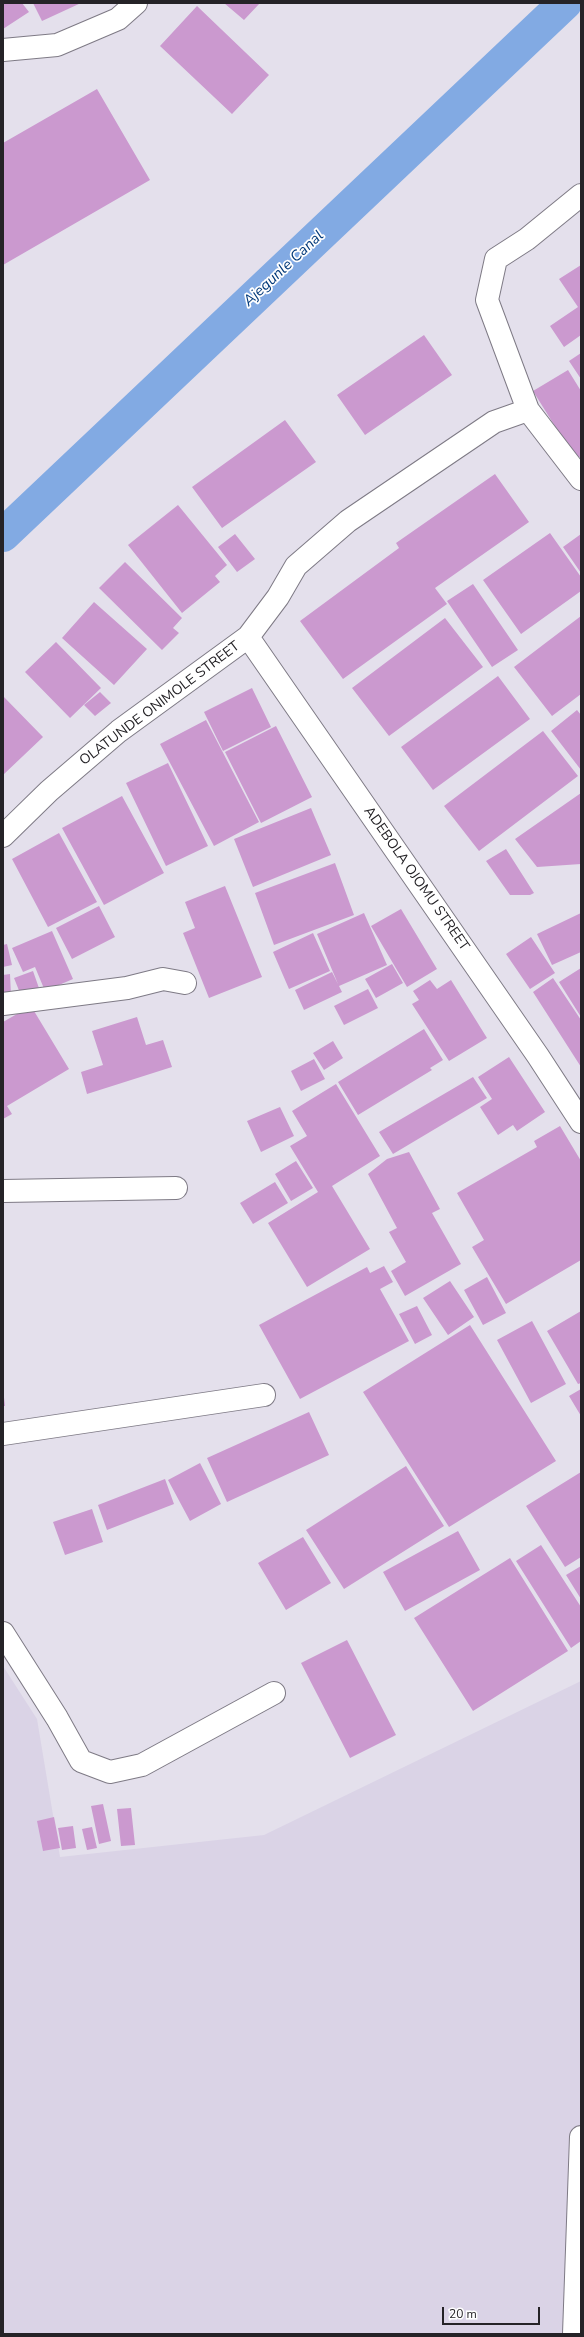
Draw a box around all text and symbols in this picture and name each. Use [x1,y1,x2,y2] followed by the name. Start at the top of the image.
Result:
[240,227,328,311] water label: Ajegunle Canal
[77,638,243,770] street label: OLATUNDE ONIMOLE STREET
[360,804,472,954] street label: ADEBOLA OJOMU STREET
[444,2299,542,2325] scale bar
[449,2306,477,2322] text: 20 m

